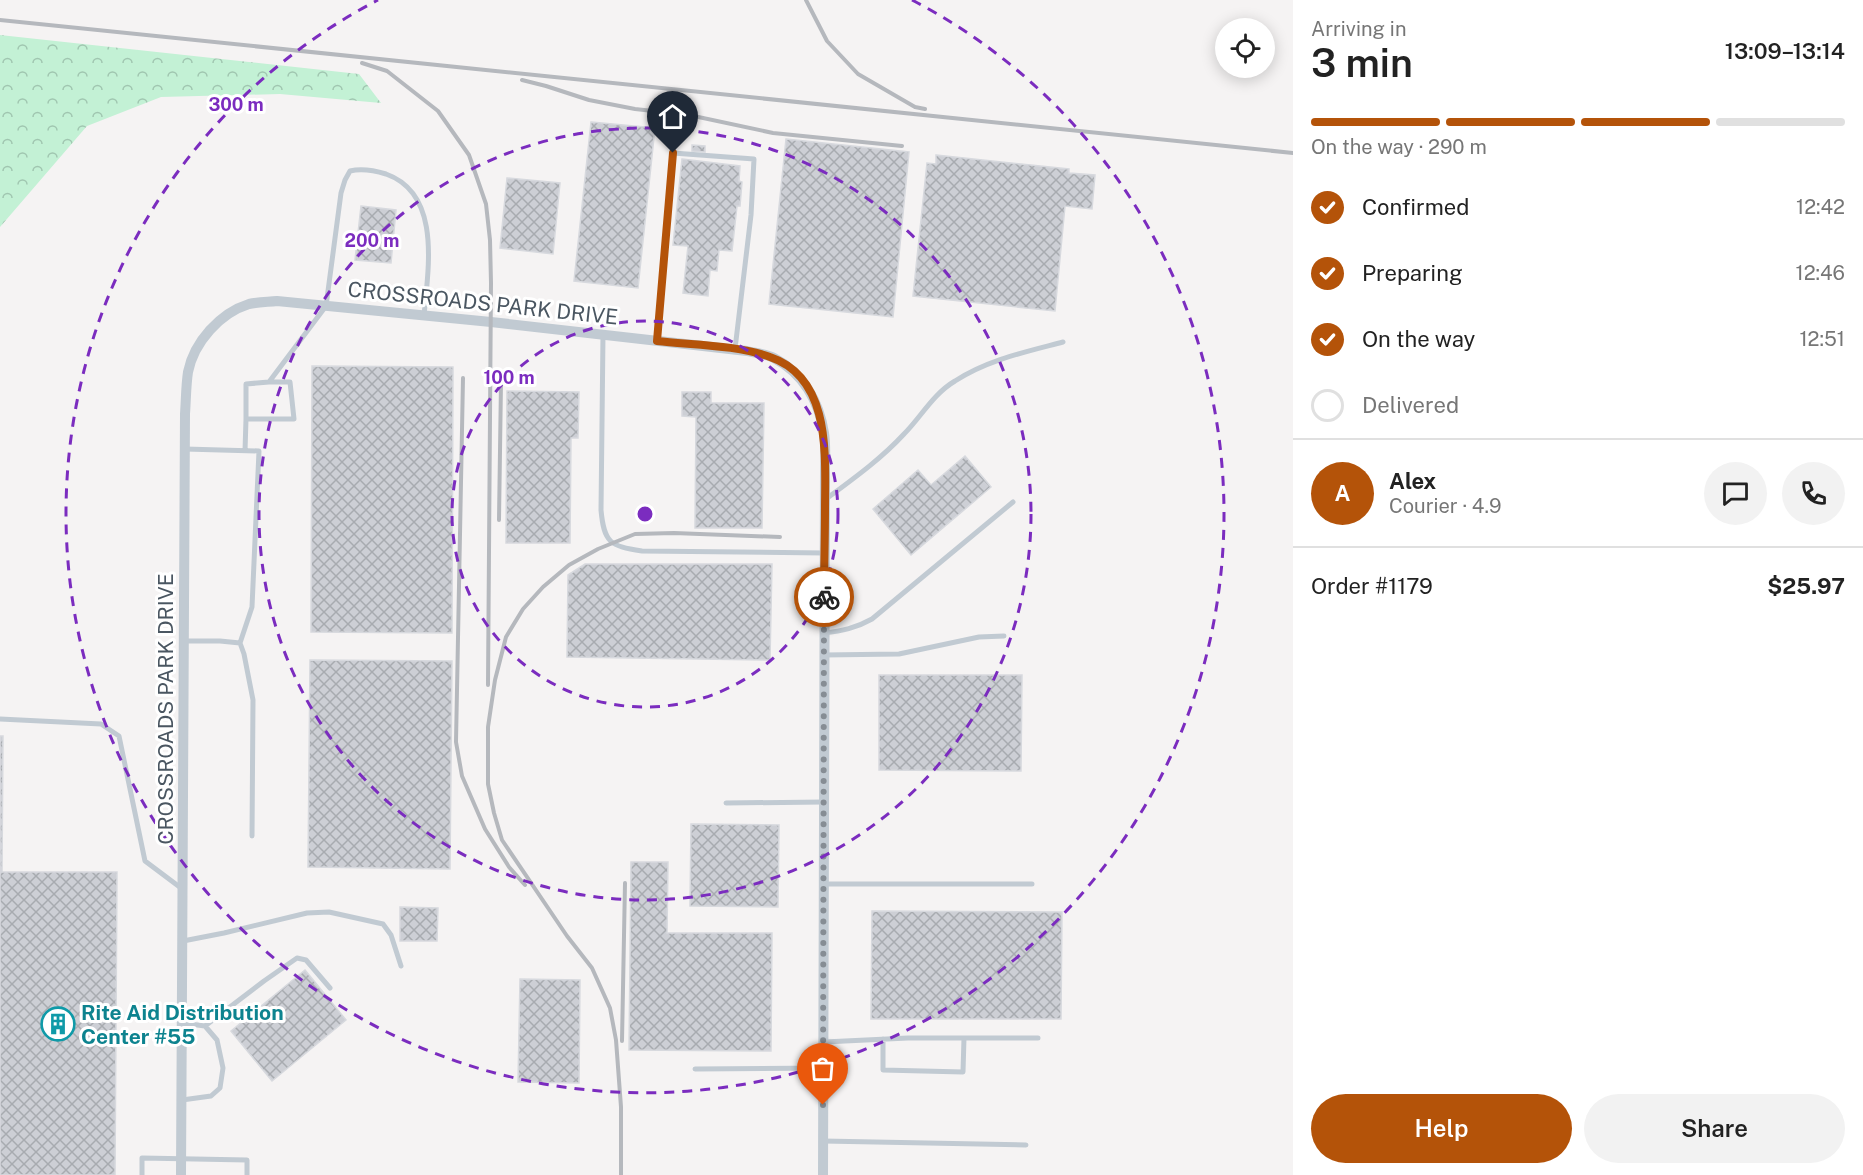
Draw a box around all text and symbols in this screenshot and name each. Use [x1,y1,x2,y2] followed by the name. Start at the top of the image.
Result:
[1311,17,1406,41] text: Arriving in
[1215,18,1275,78] map controls
[1215,18,1275,78] button: locate
[1725,38,1845,64] text: 13:09–13:14
[1311,40,1413,86] text: 3 min
[647,91,698,153] pin
[208,94,264,115] text: 300 m
[656,100,689,133] icon: home
[1311,135,1487,159] text: On the way · 290 m
[1311,191,1344,224] icon: check
[1362,194,1469,220] text: Confirmed
[1796,195,1845,219] text: 12:42
[345,230,399,251] text: 200 m
[1311,257,1344,290] icon: check
[1362,260,1463,286] text: Preparing
[1796,261,1845,285] text: 12:46
[347,276,619,330] street label: CROSSROADS PARK DRIVE
[1311,323,1344,356] icon: check
[1362,326,1475,352] text: On the way
[1799,327,1845,351] text: 12:51
[483,367,535,388] text: 100 m
[1362,392,1459,418] text: Delivered
[1704,462,1767,525] button: chat
[1782,462,1845,525] button: phone
[1389,468,1436,494] text: Alex
[1335,480,1350,506] text: A
[1389,494,1501,518] text: Courier · 4.9
[635,504,655,524] centre of rings
[794,567,854,627] courier
[153,573,178,845] street label: CROSSROADS PARK DRIVE
[1311,573,1433,599] text: Order #1179
[1767,573,1845,599] text: $25.97
[808,581,841,614] icon: bike
[81,1000,284,1049] place label: Rite Aid Distribution Center #55
[40,1006,76,1042] building icon: Rite Aid Distribution Center #55
[797,1043,848,1105] pin
[806,1052,839,1085] icon: bag
[1311,1094,1572,1163] button: Help
[1584,1094,1845,1163] button: Share

